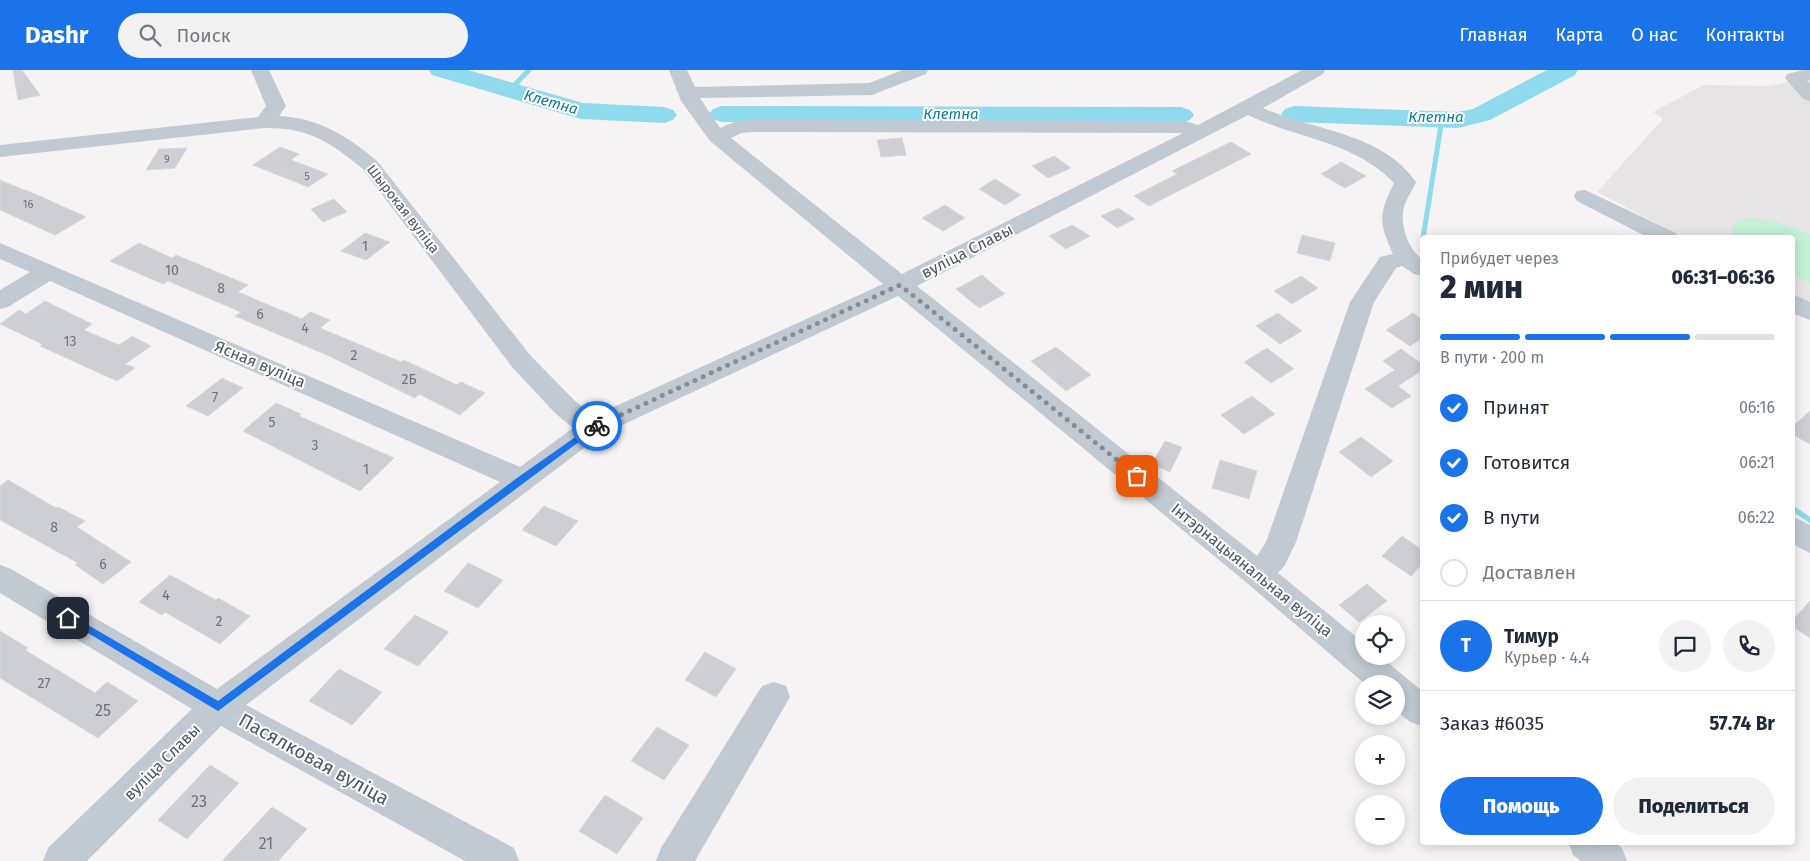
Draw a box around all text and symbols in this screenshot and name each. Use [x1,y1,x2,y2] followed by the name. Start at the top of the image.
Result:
[118,13,468,58] search box
[25,21,88,49] text: Dashr
[136,21,164,49] icon: search
[176,24,231,47] text: Поиск
[1460,24,1528,46] text: Главная
[1556,24,1603,46] text: Карта
[1631,24,1678,46] text: О нас
[1706,24,1785,46] text: Контакты
[522,86,580,118] water label: Клетна
[923,105,979,123] water label: Клетна
[1408,108,1464,126] water label: Клетна
[164,153,170,166] house number: 9
[363,161,443,257] street label: Шырокая вуліца
[304,170,310,183] house number: 5
[23,198,33,211] house number: 16
[918,220,1016,282] street label: вуліца Славы
[362,238,368,255] house number: 1
[1440,249,1559,268] text: Прибудет через
[165,262,179,279] house number: 10
[1672,266,1775,289] text: 06:31–06:36
[1440,268,1523,306] text: 2 мин
[217,280,225,297] house number: 8
[256,306,264,323] house number: 6
[301,320,309,337] house number: 4
[63,333,77,350] house number: 13
[212,336,308,392] street label: Ясная вуліца
[351,347,358,364] house number: 2
[1440,348,1544,367] text: В пути · 200 m
[401,371,417,388] house number: 2Б
[212,389,218,406] house number: 7
[1440,394,1468,422] icon: check
[1483,396,1549,419] text: Принят
[1739,398,1775,417] text: 06:16
[572,401,622,451] courier
[583,412,611,440] icon: bike
[268,414,276,431] house number: 5
[312,437,319,454] house number: 3
[1440,449,1468,477] icon: check
[1483,451,1570,474] text: Готовится
[1739,453,1775,472] text: 06:21
[1116,455,1158,497] pin
[363,461,369,478] house number: 1
[1123,462,1151,490] icon: bag
[1168,499,1336,641] street label: Інтэрнацыянальная вуліца
[1440,504,1468,532] icon: check
[1483,506,1540,529] text: В пути
[1738,508,1775,527] text: 06:22
[50,519,58,536] house number: 8
[99,556,107,573] house number: 6
[1483,561,1576,584] text: Доставлен
[162,587,170,604] house number: 4
[47,597,89,639] pin
[54,604,82,632] icon: home
[216,613,223,630] house number: 2
[1355,615,1405,845] map controls
[1355,615,1405,665] button: locate
[1659,620,1711,672] button: chat
[1723,620,1775,672] button: phone
[1504,625,1559,648] text: Тимур
[1461,634,1471,657] text: Т
[1504,648,1590,667] text: Курьер · 4.4
[37,675,51,692] house number: 27
[1355,675,1405,725] button: layers
[95,701,111,720] house number: 25
[235,708,393,810] street label: Пасялковая вуліца
[1440,712,1544,735] text: Заказ #6035
[1709,712,1775,735] text: 57.74 Br
[120,720,204,804] street label: вуліца Славы
[1355,735,1405,785] button: +
[1440,777,1603,835] button: Помощь
[1613,777,1775,835] button: Поделиться
[191,792,207,811] house number: 23
[1355,795,1405,845] button: −
[259,834,273,853] house number: 21

